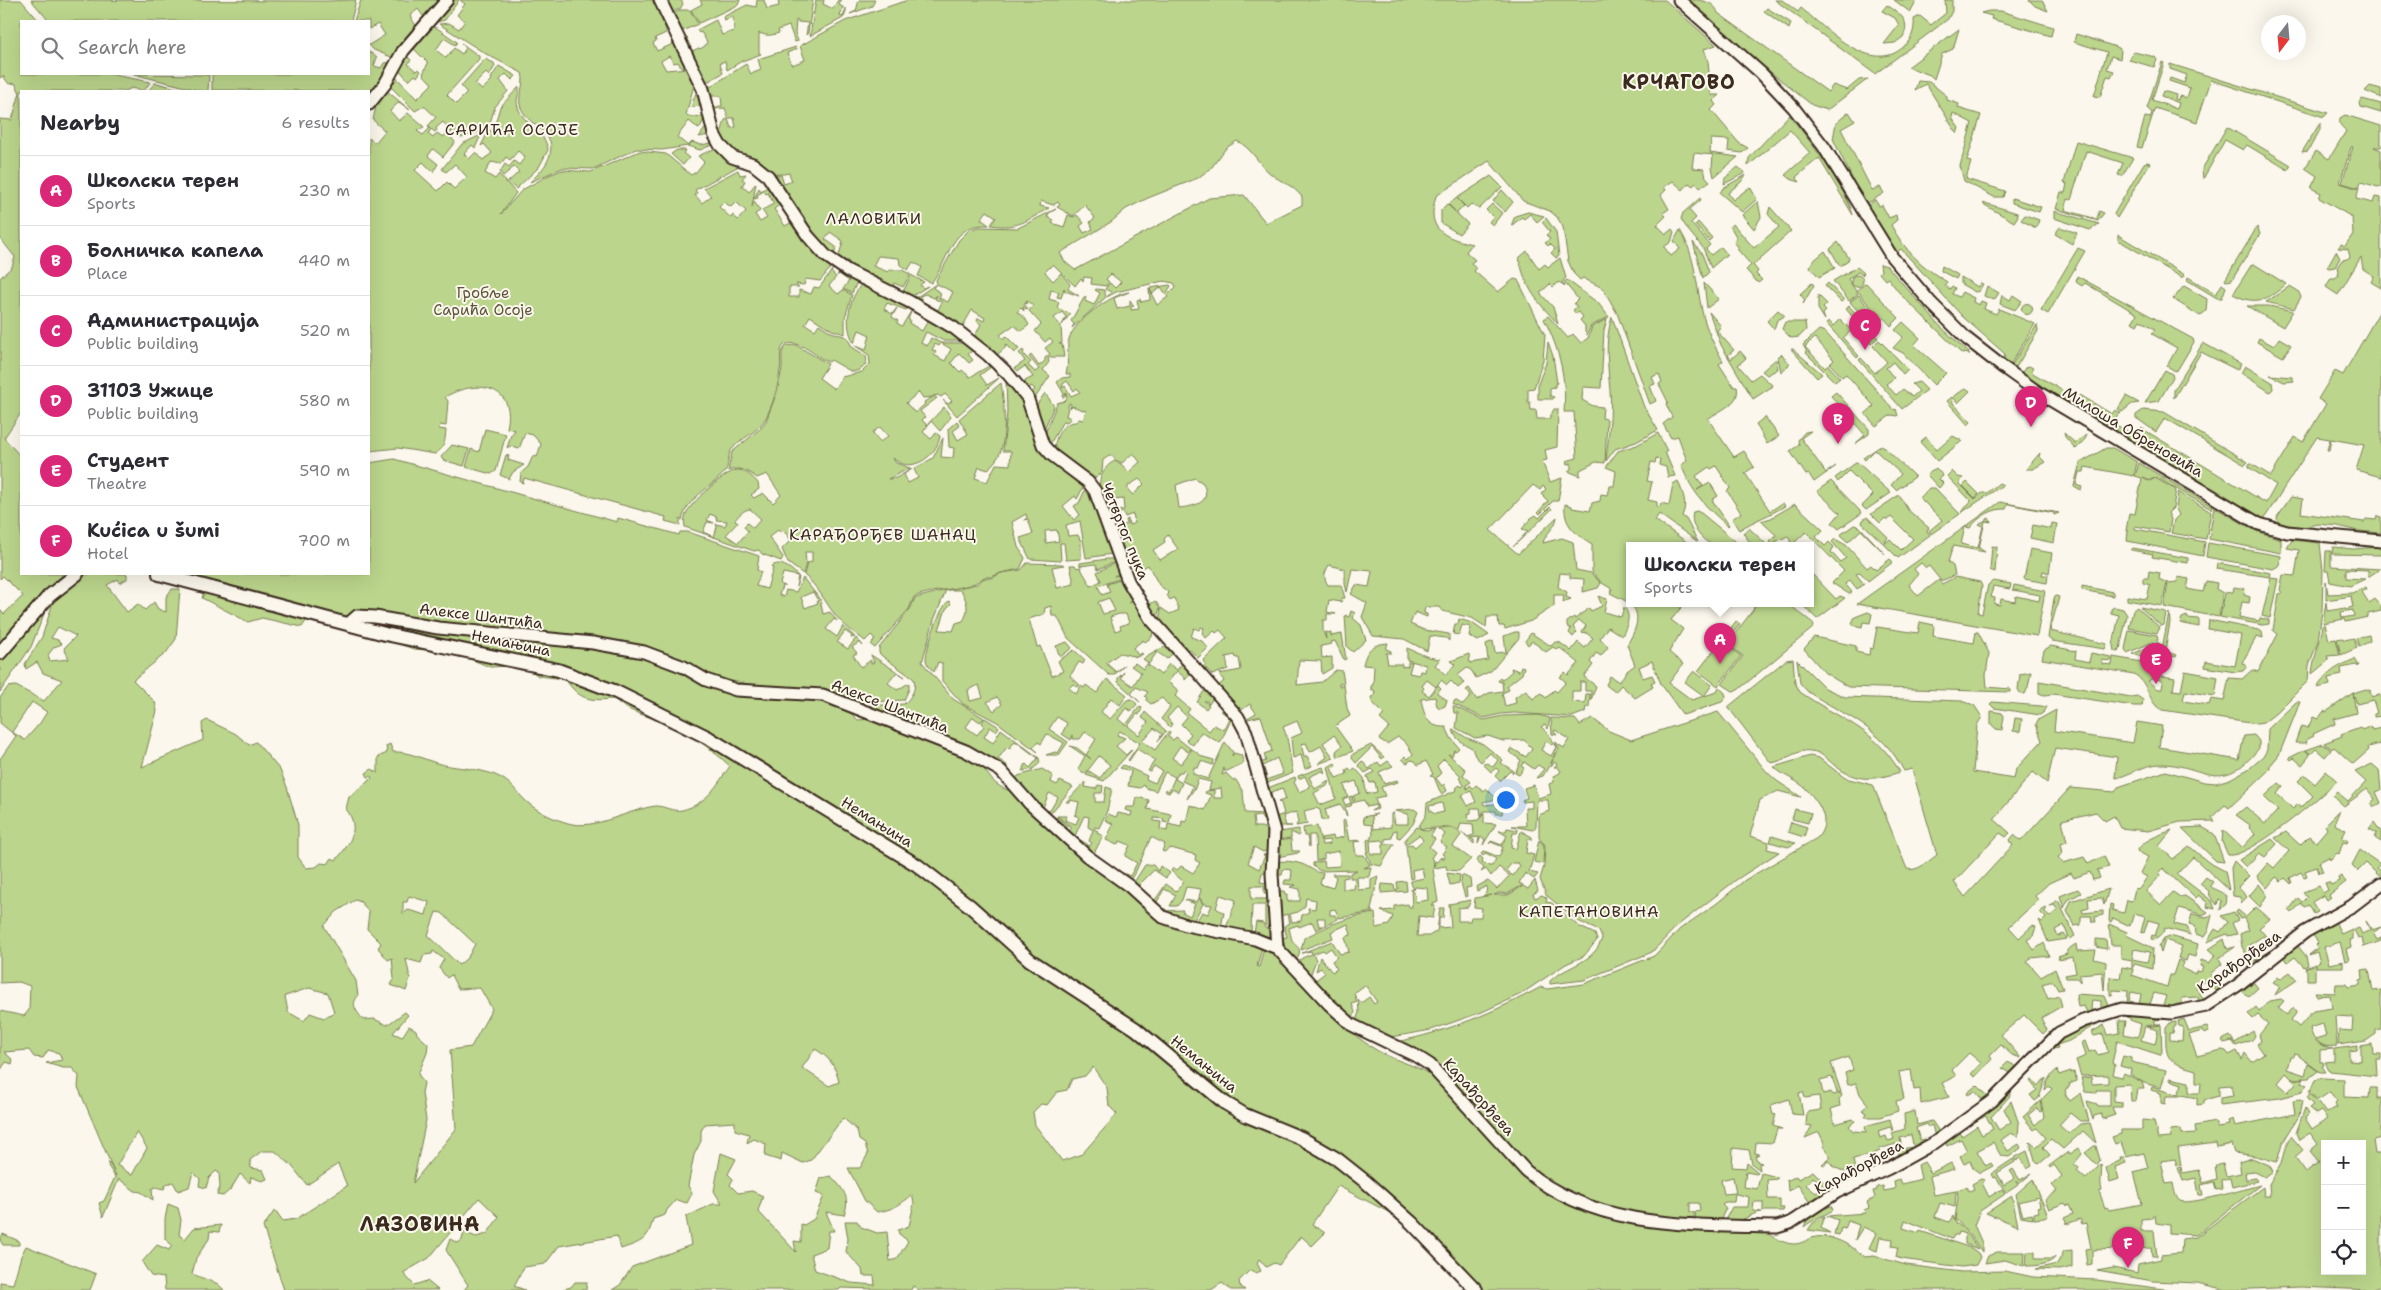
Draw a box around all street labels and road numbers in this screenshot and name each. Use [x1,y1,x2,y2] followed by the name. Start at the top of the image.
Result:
[2059,382,2208,482] street label: Милоша Обреновића
[1096,480,1154,583] street label: Четвртог пука
[418,599,544,634] street label: Алексе Шантића
[469,625,553,661] street label: Немањина
[828,674,952,738] street label: Алексе Шантића
[837,792,917,852] street label: Немањина
[2193,925,2285,998] street label: Карађорђева
[1166,1031,1242,1098] street label: Немањина
[1439,1054,1520,1141] street label: Карађорђева
[1811,1135,1908,1199] street label: Карађорђева

